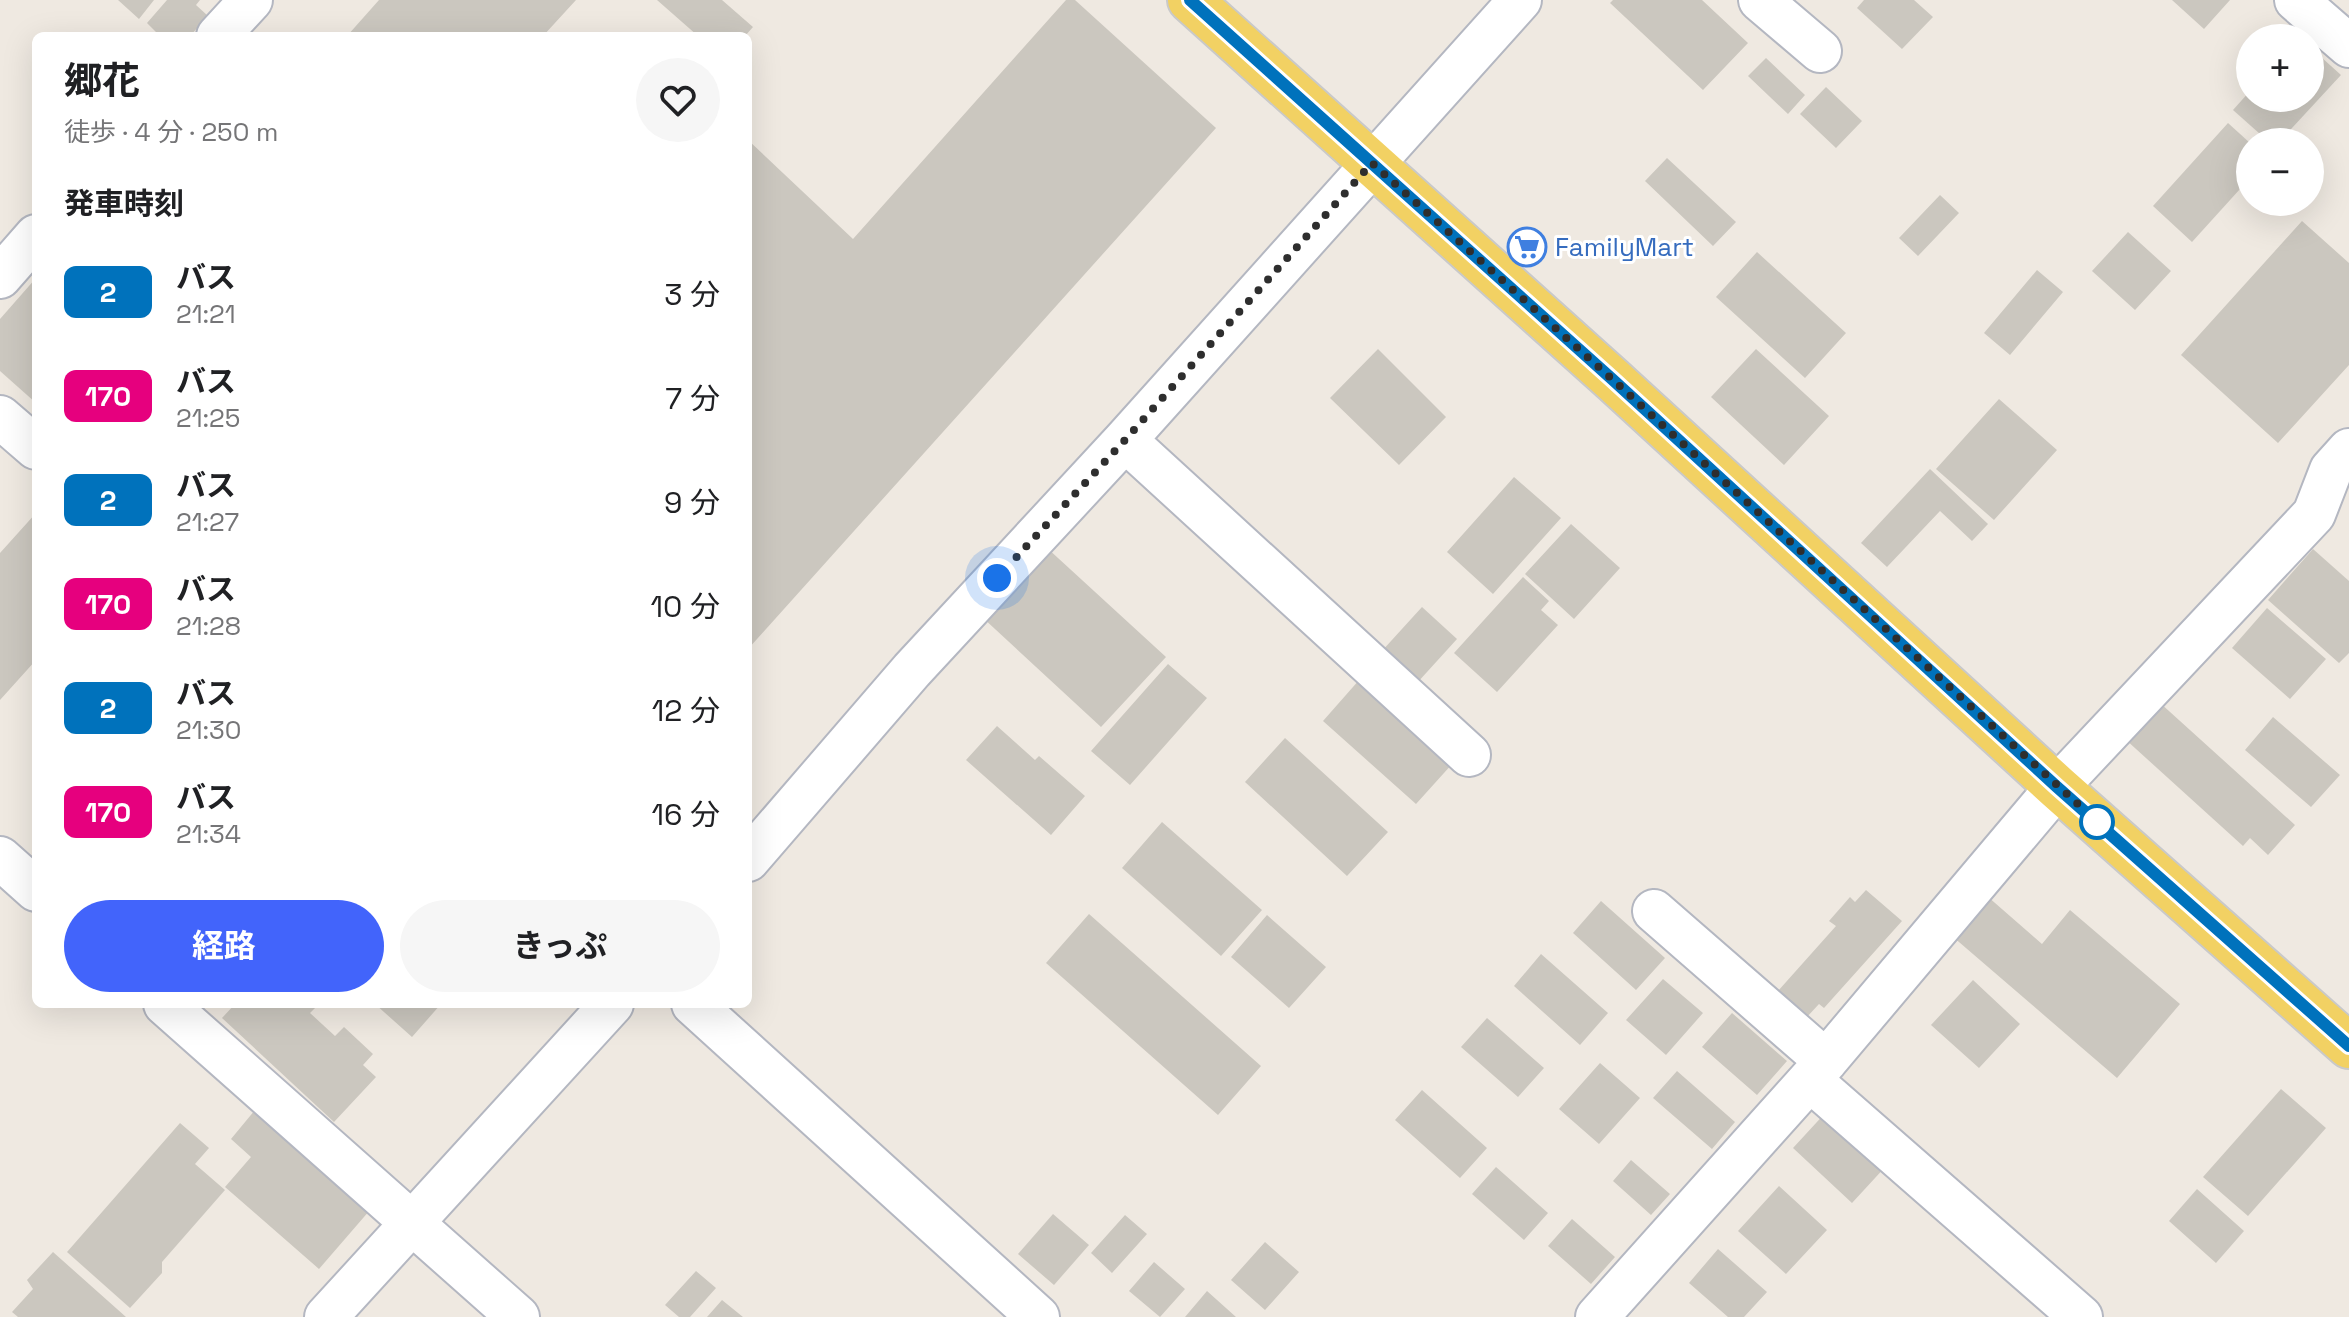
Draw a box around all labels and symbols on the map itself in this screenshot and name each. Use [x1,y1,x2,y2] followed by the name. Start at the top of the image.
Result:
[1506,226,1548,268] supermarket icon: FamilyMart
[1555,230,1694,264] place label: FamilyMart
[977,558,1017,598] your location
[2080,805,2114,839] unlabelled marker

